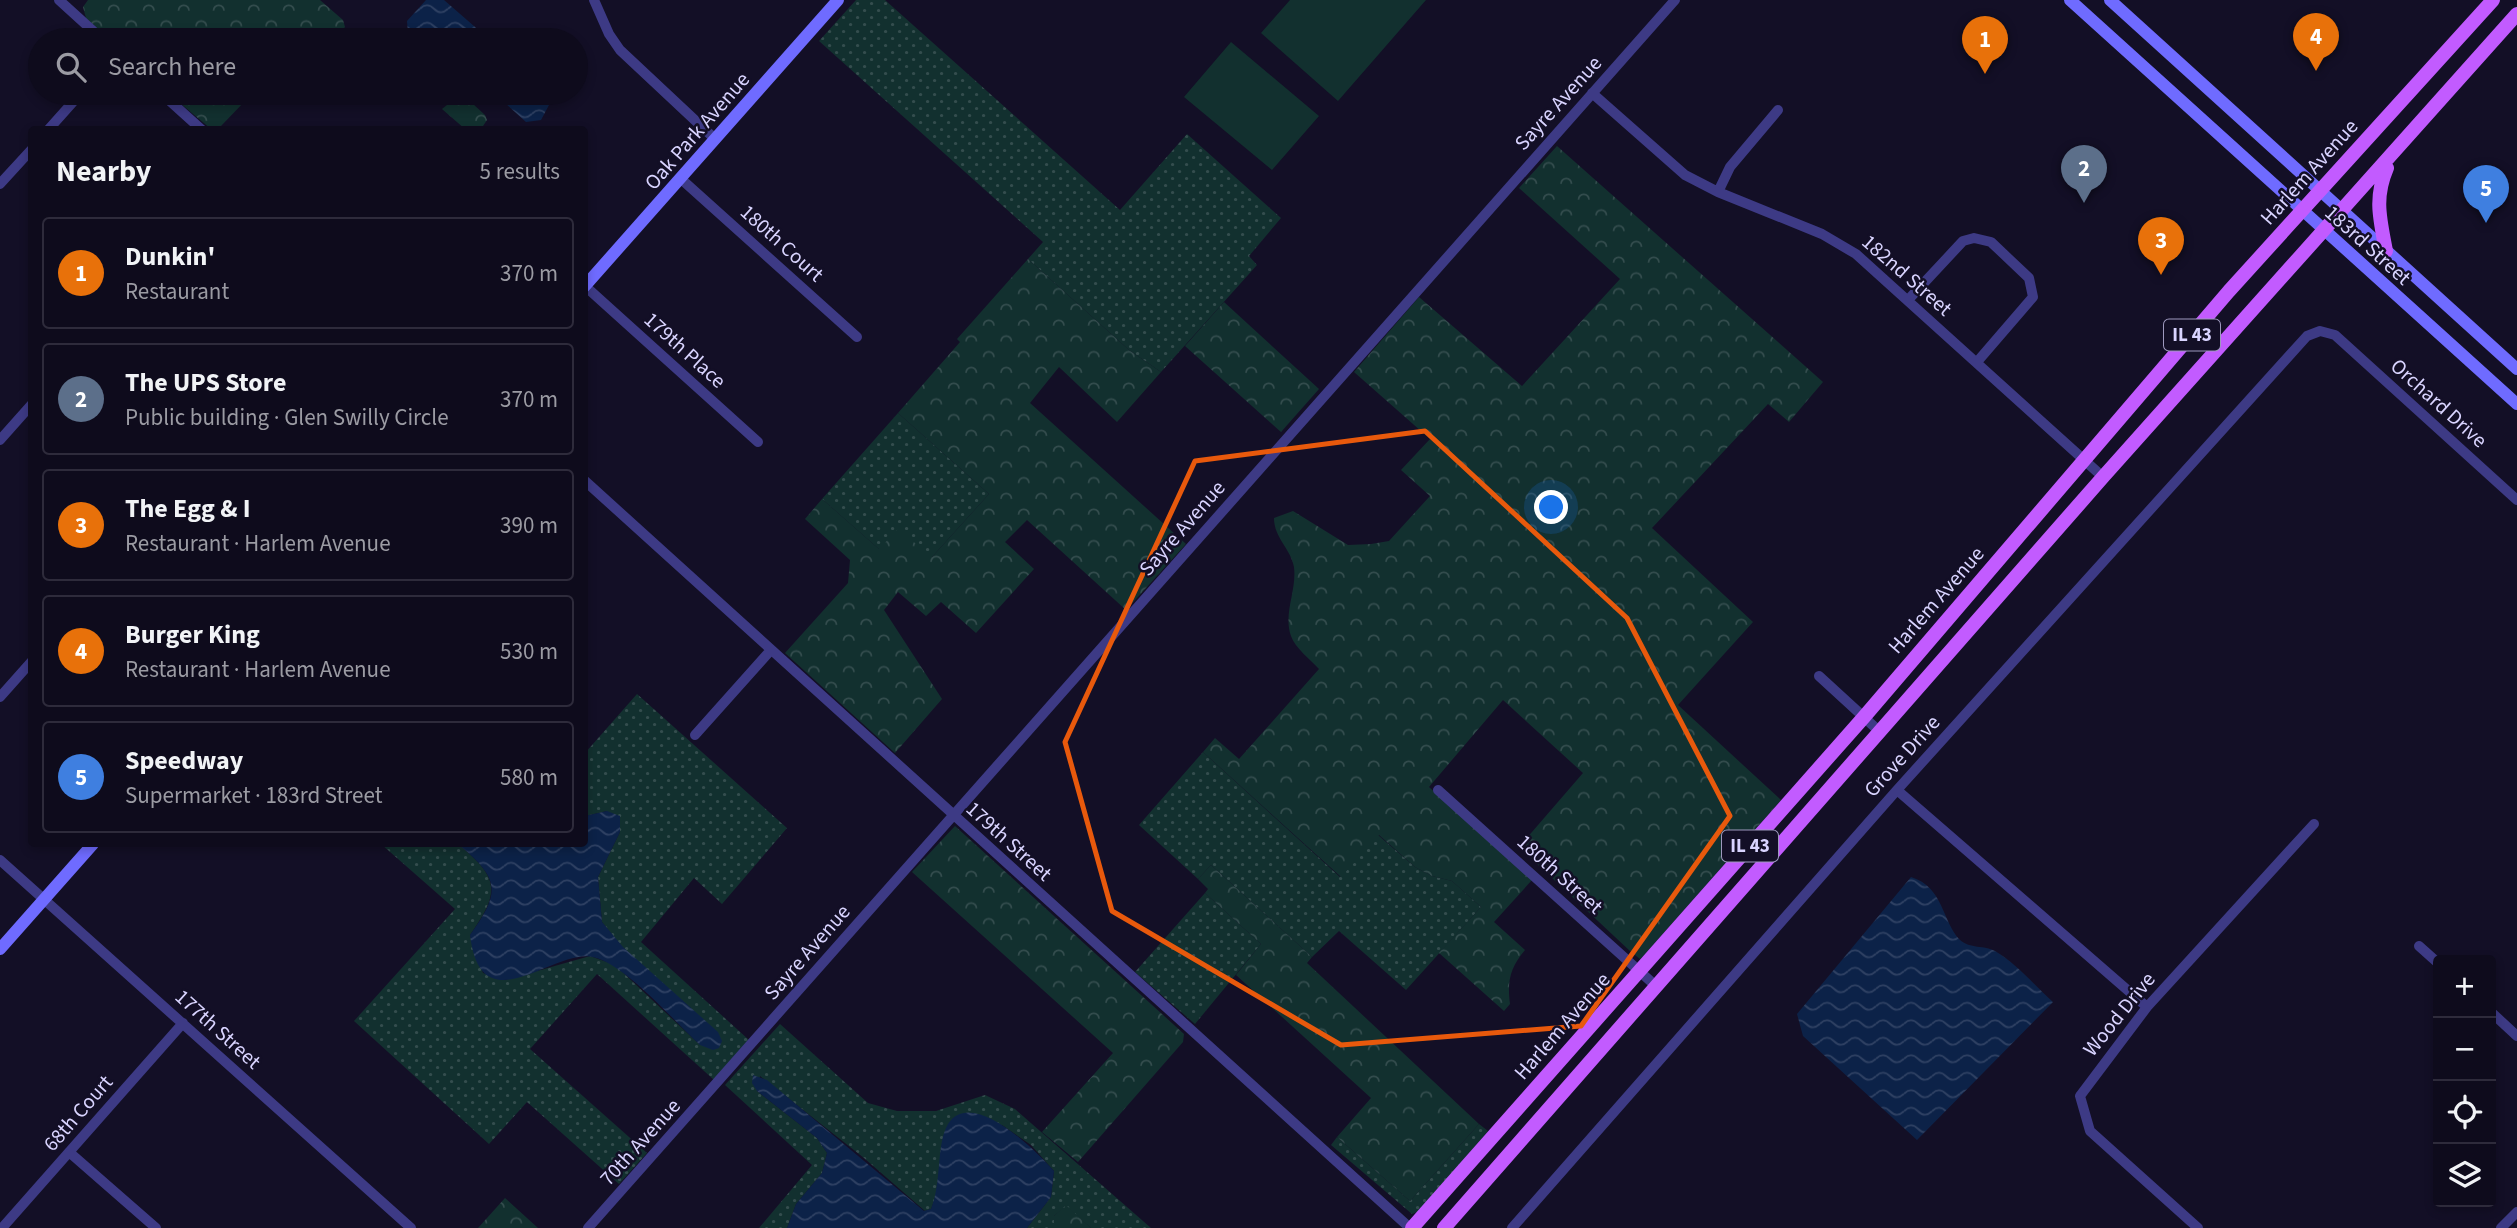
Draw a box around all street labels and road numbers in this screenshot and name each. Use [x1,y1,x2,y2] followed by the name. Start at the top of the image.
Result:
[1507,49,1609,157] street label: Sayre Avenue
[637,66,757,196] street label: Oak Park Avenue
[2253,112,2365,232] street label: Harlem Avenue
[734,197,830,289] street label: 180th Court
[2318,198,2418,292] street label: 183rd Street
[1855,227,1959,323] street label: 182nd Street
[637,305,733,395] street label: 179th Place
[2164,320,2220,350] road number: IL 43
[2384,351,2494,455] street label: Orchard Drive
[1132,474,1232,582] street label: Sayre Avenue
[1881,540,1991,660] street label: Harlem Avenue
[1857,708,1947,804] street label: Grove Drive
[959,794,1059,888] street label: 179th Street
[1510,827,1610,921] street label: 180th Street
[1722,831,1778,862] road number: IL 43
[757,898,857,1006] street label: Sayre Avenue
[2076,965,2162,1063] street label: Wood Drive
[1507,966,1617,1086] street label: Harlem Avenue
[168,982,268,1076] street label: 177th Street
[36,1068,120,1158] street label: 68th Court
[593,1092,687,1192] street label: 70th Avenue

